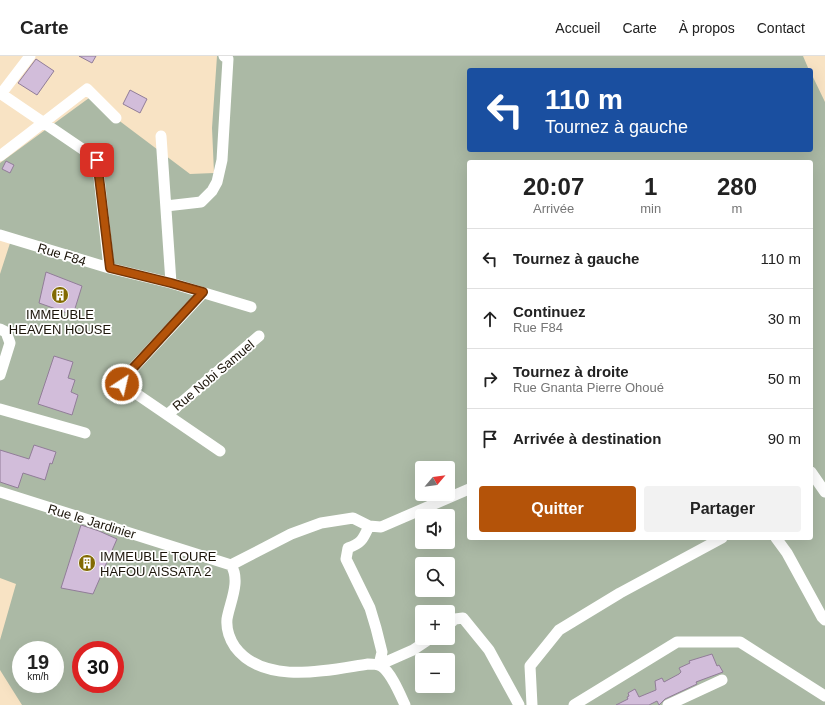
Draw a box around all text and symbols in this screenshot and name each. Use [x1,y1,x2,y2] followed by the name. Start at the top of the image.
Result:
[20,17,69,38] text: Carte
[555,20,600,36] text: Accueil
[622,20,657,36] text: Carte
[679,20,735,36] text: À propos
[757,20,805,36] text: Contact
[479,84,531,136] icon: left
[545,84,623,115] text: 110 m
[545,117,688,137] text: Tournez à gauche
[80,143,114,177] pin
[86,149,108,171] icon: arrive
[523,173,584,200] text: 20:07
[644,173,657,200] text: 1
[717,173,757,200] text: 280
[533,201,574,216] text: Arrivée
[640,201,661,216] text: min
[732,201,742,216] text: m
[36,240,88,269] street label: Rue F84
[479,248,501,270] icon: left
[513,250,639,267] text: Tournez à gauche
[760,250,801,267] text: 110 m
[50,285,70,305] building icon: IMMEUBLE HEAVEN HOUSE
[513,303,586,320] text: Continuez
[9,307,111,337] place label: IMMEUBLE HEAVEN HOUSE
[479,308,501,330] icon: ahead
[768,310,801,327] text: 30 m
[513,320,563,335] text: Rue F84
[169,337,257,414] street label: Rue Nobi Samuel
[101,363,143,405] position arrow
[513,363,629,380] text: Tournez à droite
[479,368,501,390] icon: right
[768,370,801,387] text: 50 m
[513,380,664,395] text: Rue Gnanta Pierre Ohoué
[479,428,501,450] icon: arrive
[513,430,661,447] text: Arrivée à destination
[768,430,801,447] text: 90 m
[415,461,455,501] north arrow
[415,461,455,693] map controls
[479,486,636,532] button: Quitter
[644,486,801,532] button: Partager
[46,501,138,542] street label: Rue le Jardinier
[415,509,455,549] button: sound
[100,549,217,579] place label: IMMEUBLE TOURE HAFOU AISSATA 2
[77,553,97,573] building icon: IMMEUBLE TOURE HAFOU AISSATA 2
[415,557,455,597] button: search
[415,605,455,645] button: +
[72,641,124,693] speed limit sign: 30
[27,651,49,673] text: 19
[415,653,455,693] button: −
[27,671,49,682] text: km/h

